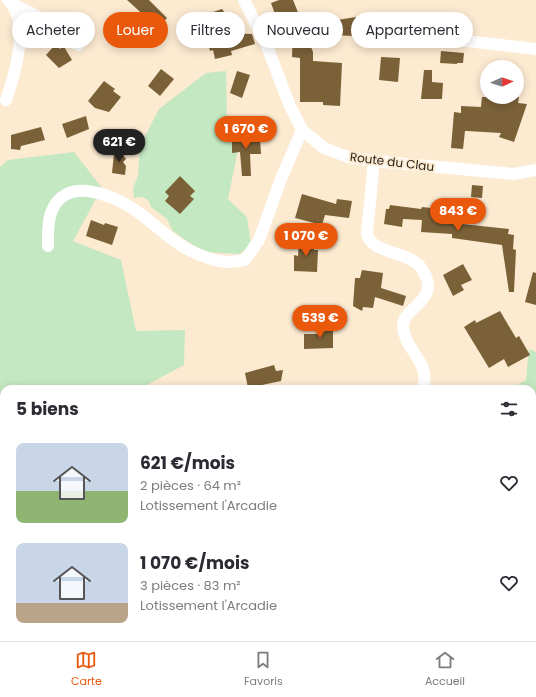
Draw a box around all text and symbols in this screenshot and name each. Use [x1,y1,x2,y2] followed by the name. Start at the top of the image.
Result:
[12,12,95,48] chip: Acheter
[103,12,168,48] chip: Louer
[176,12,245,48] chip: Filtres
[253,12,343,48] chip: Nouveau
[351,12,473,48] chip: Appartement
[480,60,524,104] north arrow
[480,60,524,104] map controls
[209,116,283,150] pin: 1 670 €
[224,119,268,138] text: 1 670 €
[91,129,147,163] pin: 621 €
[102,132,136,151] text: 621 €
[349,148,435,175] street label: Route du Clau
[430,198,486,232] pin: 843 €
[439,201,477,220] text: 843 €
[269,223,343,257] pin: 1 070 €
[284,226,328,245] text: 1 070 €
[292,305,348,339] pin: 539 €
[301,308,339,327] text: 539 €
[16,397,79,421] text: 5 biens
[498,398,520,420] icon: filters
[140,451,235,475] text: 621 €/mois
[48,459,96,507] icon: home
[498,472,520,494] icon: heart
[140,476,241,495] text: 2 pièces · 64 m²
[140,496,277,515] text: Lotissement l'Arcadie
[140,551,249,575] text: 1 070 €/mois
[48,559,96,607] icon: home
[498,572,520,594] icon: heart
[140,576,241,595] text: 3 pièces · 83 m²
[140,596,277,615] text: Lotissement l'Arcadie
[71,649,102,690] tab: Carte
[244,649,283,690] tab: Favoris
[425,649,465,690] tab: Accueil

